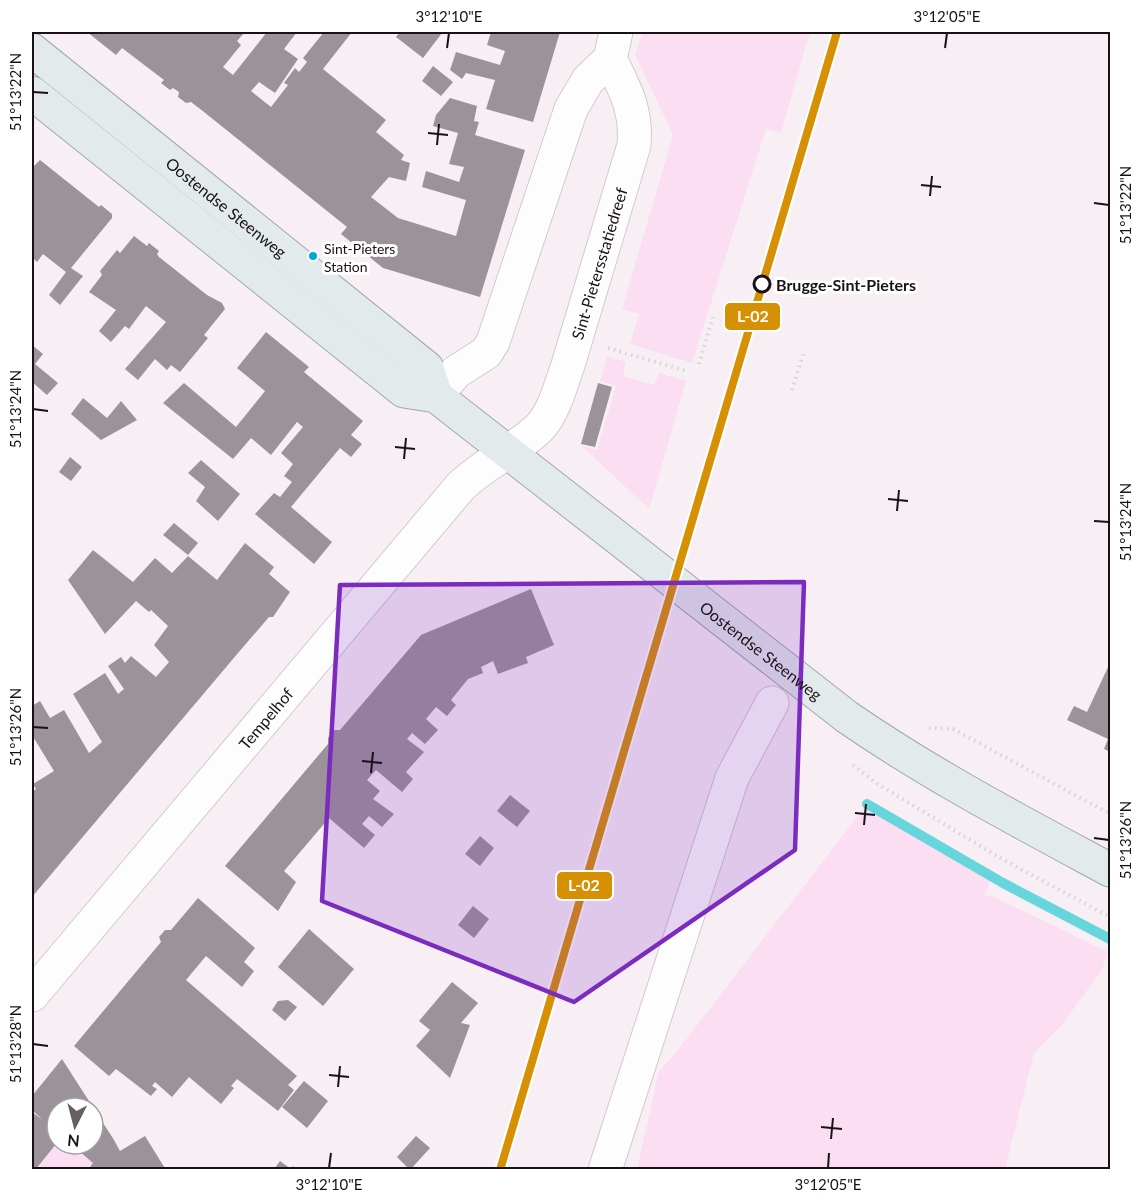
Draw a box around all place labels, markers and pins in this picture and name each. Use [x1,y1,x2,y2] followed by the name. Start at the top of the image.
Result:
[324,240,395,275] place label: Sint-Pieters Station
[307,250,319,262] marker: Sint-Pieters Station
[753,275,771,293] marker: Brugge-Sint-Pieters
[776,275,916,294] place label: Brugge-Sint-Pieters

